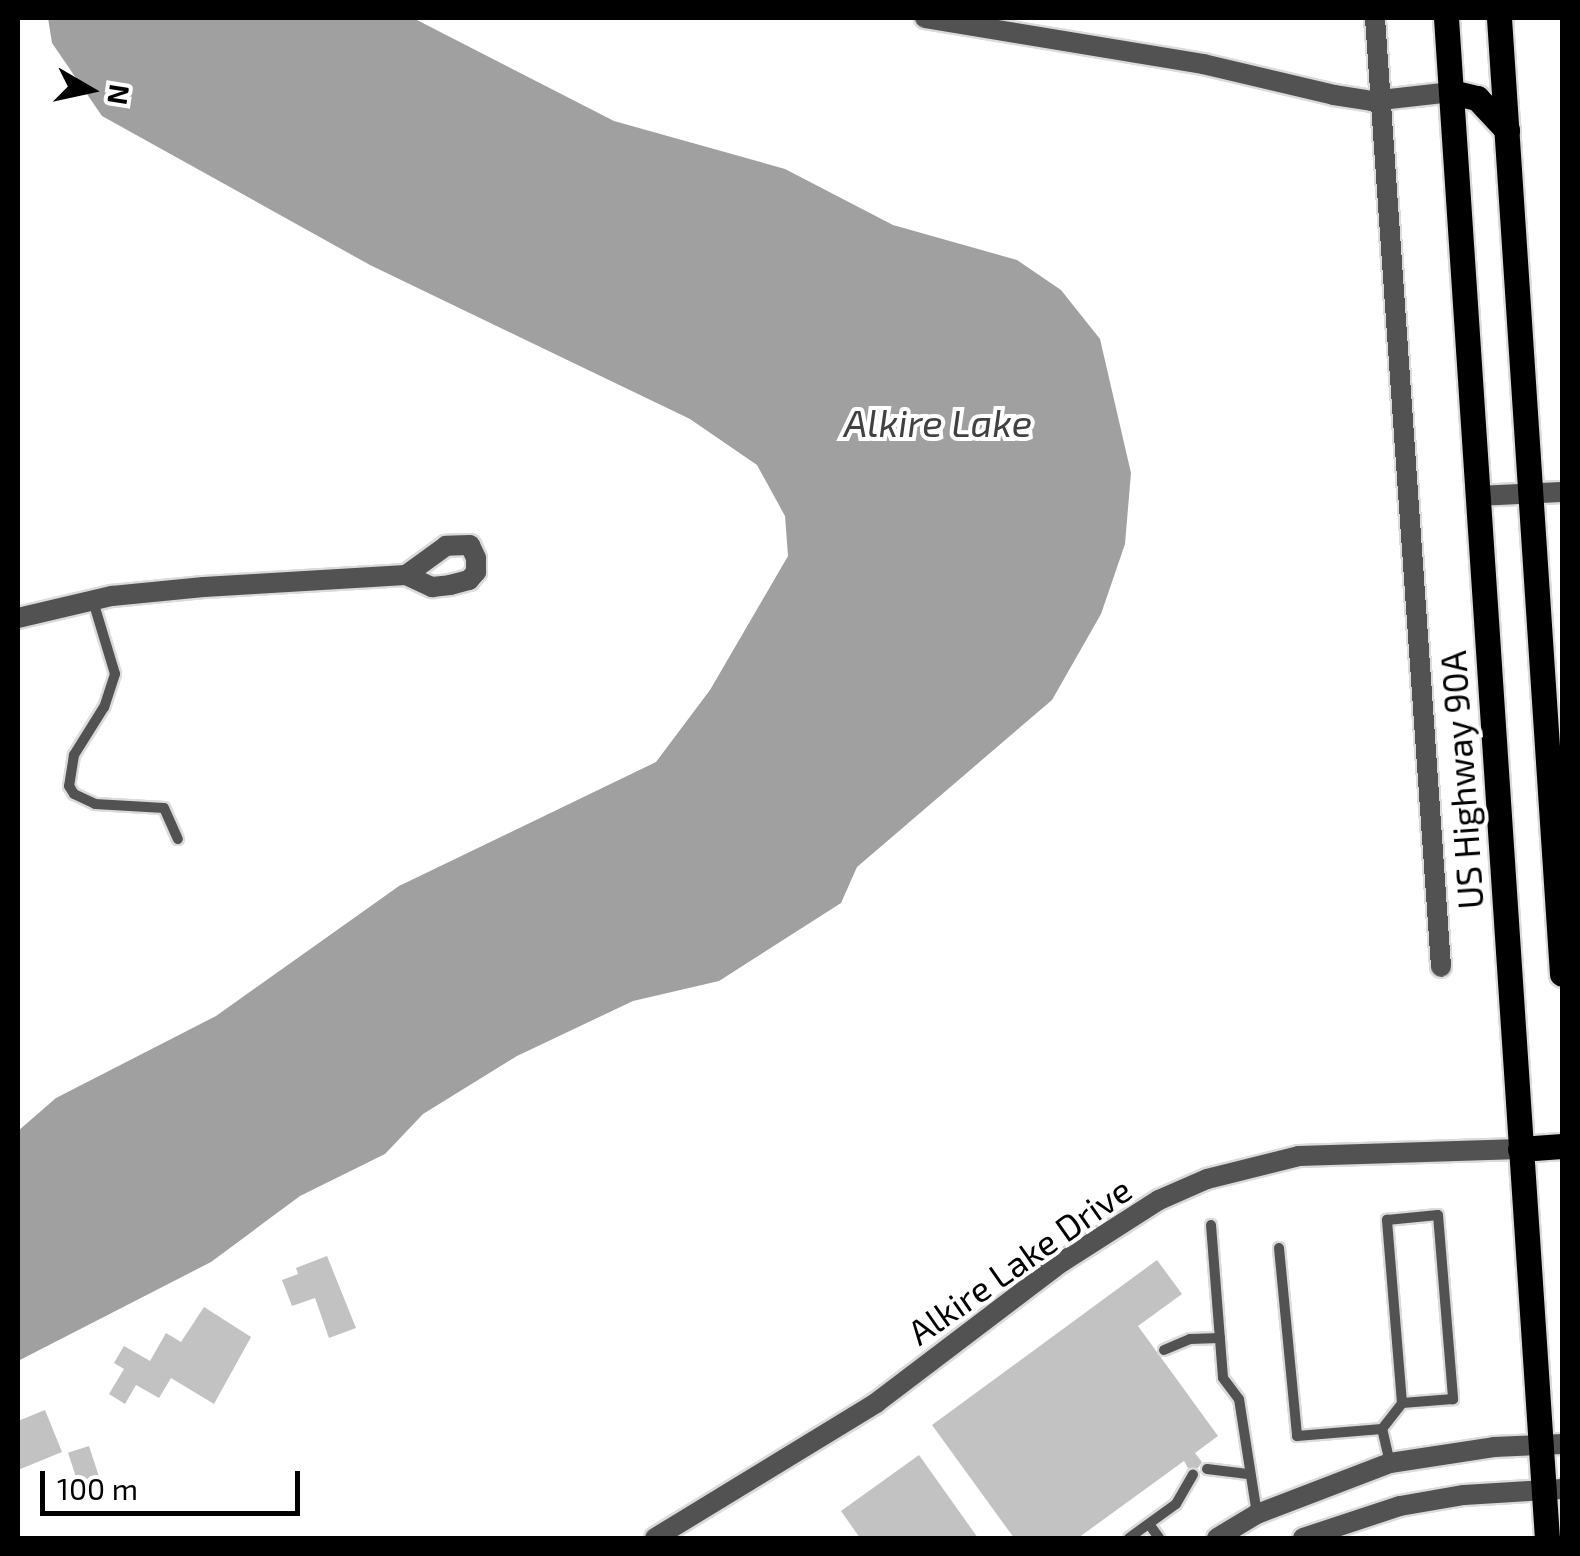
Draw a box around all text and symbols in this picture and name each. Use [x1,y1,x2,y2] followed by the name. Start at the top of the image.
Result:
[40,40,140,140] north arrow
[101,82,138,107] text: N
[844,400,1032,446] water label: Alkire Lake
[1431,649,1491,911] street label: US Highway 90A
[899,1167,1139,1353] street label: Alkire Lake Drive
[45,1451,305,1513] scale bar
[57,1470,138,1506] text: 100 m

